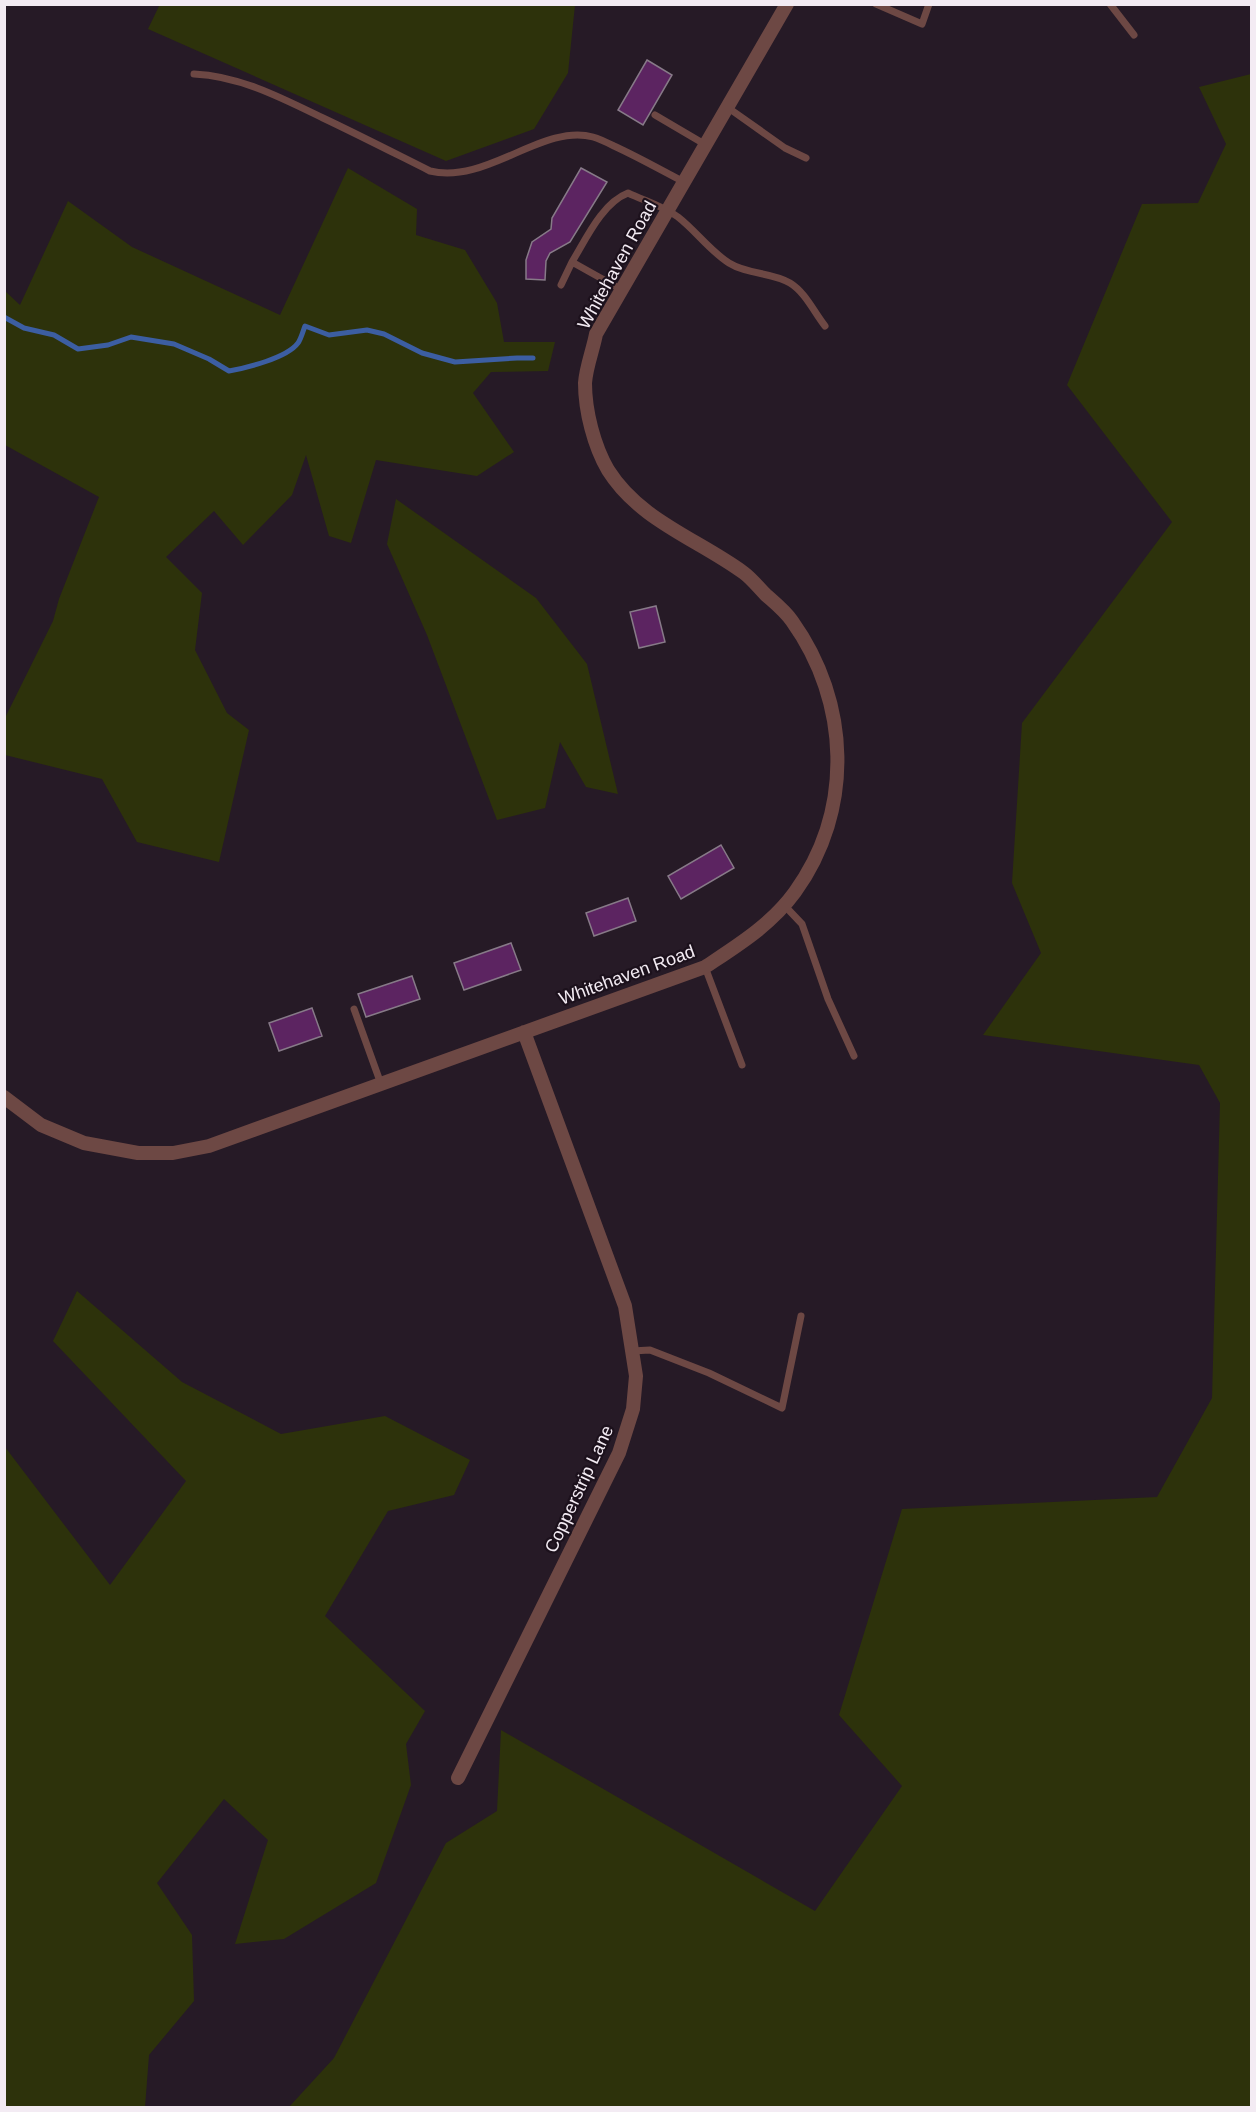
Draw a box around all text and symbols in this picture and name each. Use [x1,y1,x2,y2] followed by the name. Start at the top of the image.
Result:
[574,198,660,332] street label: Whitehaven Road
[556,941,698,1009] street label: Whitehaven Road
[541,1422,617,1556] street label: Copperstrip Lane

